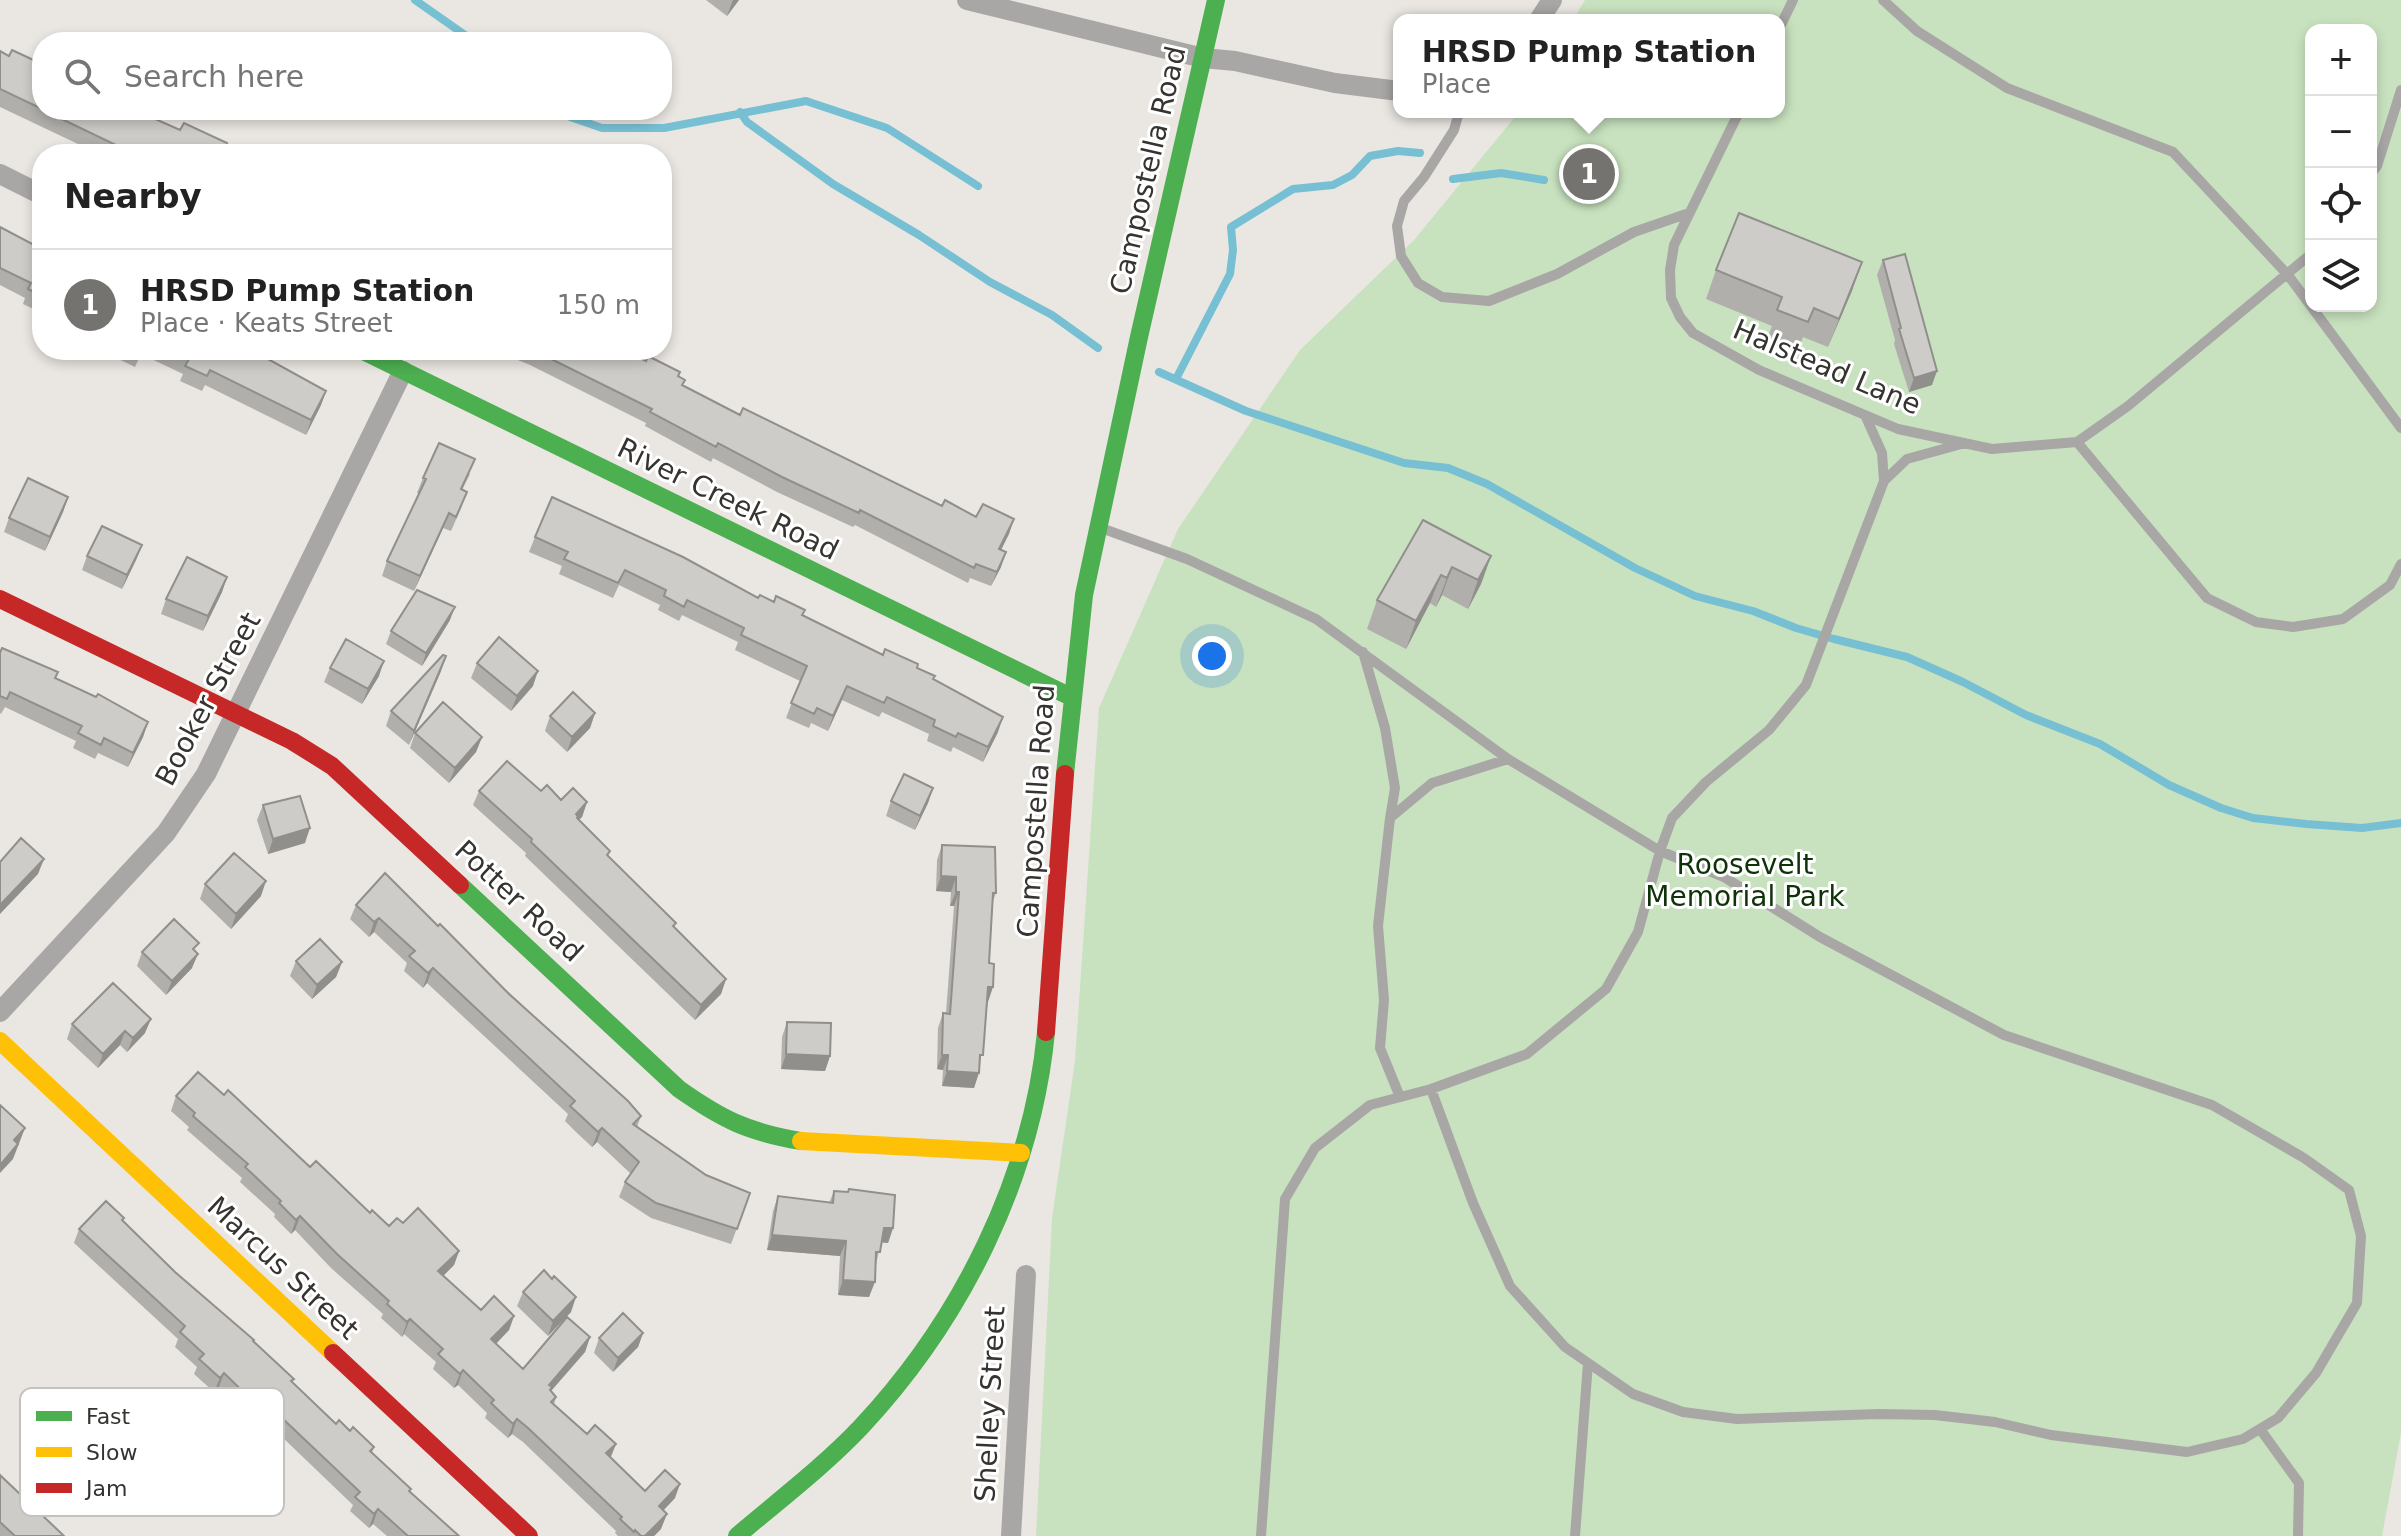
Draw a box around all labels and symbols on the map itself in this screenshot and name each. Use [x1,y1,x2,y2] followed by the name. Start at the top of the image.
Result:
[1103,43,1193,297] street label: Campostella Road
[1563,144,1615,204] pin: 1
[1728,313,1926,421] street label: Halstead Lane
[612,431,844,567] street label: River Creek Road
[149,607,268,791] street label: Booker Street
[1192,636,1232,676] your location
[1011,683,1061,939] street label: Campostella Road
[448,833,590,969] street label: Potter Road
[1645,848,1845,913] park label: Roosevelt Memorial Park
[201,1190,365,1346] street label: Marcus Street
[968,1305,1012,1503] street label: Shelley Street
[20,1388,284,1516] legend
[86,1404,131,1429] text: Fast
[86,1440,138,1465] text: Slow
[84,1476,127,1501] text: Jam

